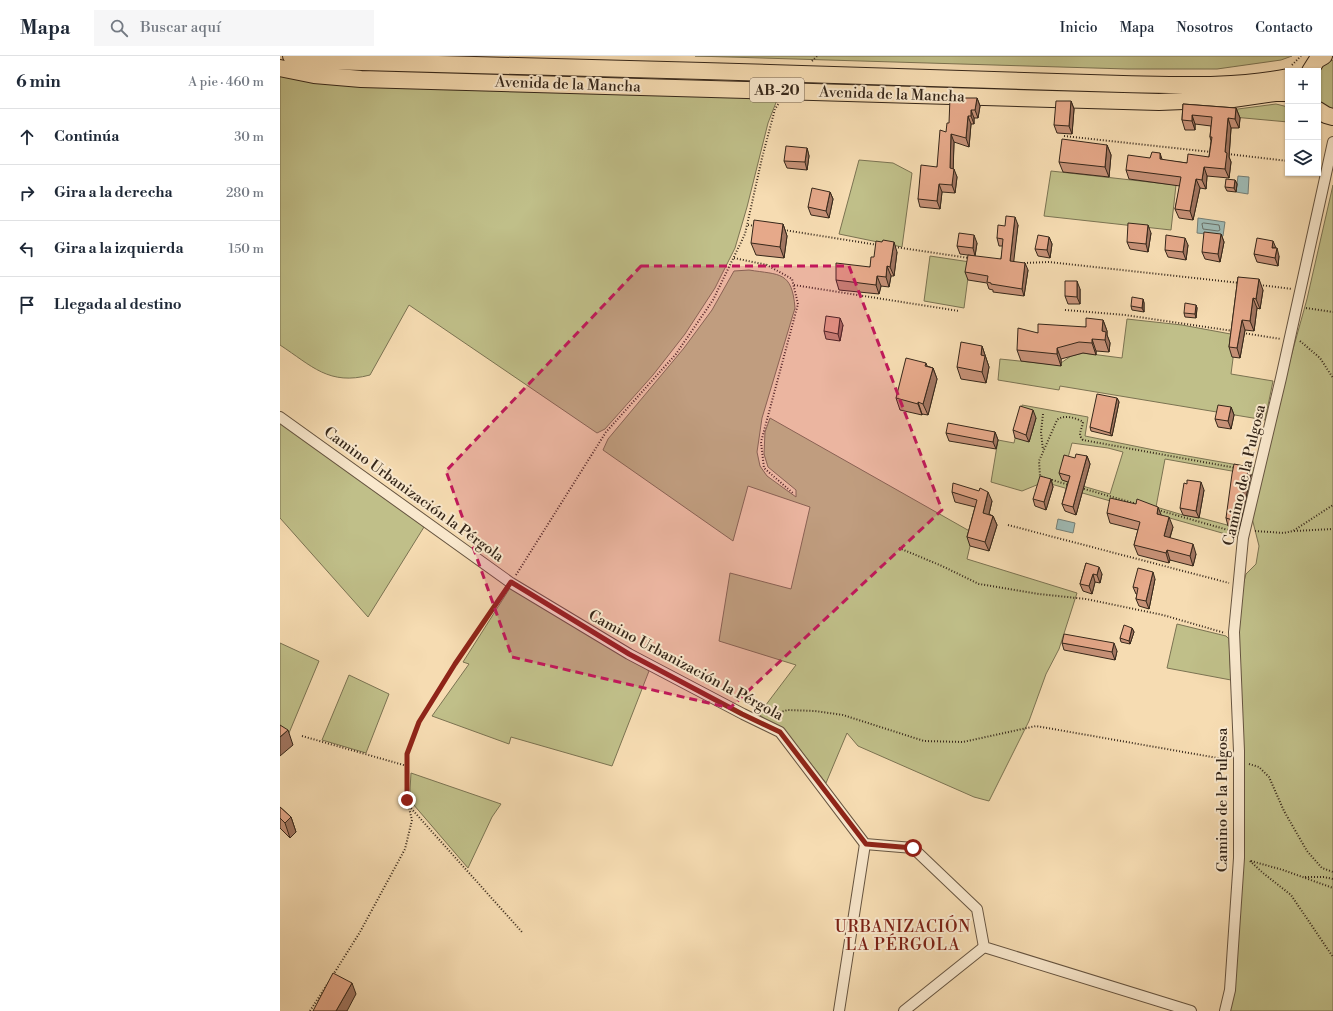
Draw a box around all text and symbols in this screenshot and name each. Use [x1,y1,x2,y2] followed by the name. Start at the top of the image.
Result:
[94,10,374,46] search box
[20,16,70,40] text: Mapa
[108,17,130,39] icon: search
[140,18,221,37] text: Buscar aquí
[1060,19,1098,37] text: Inicio
[1120,19,1154,37] text: Mapa
[1176,19,1233,37] text: Nosotros
[1255,19,1313,37] text: Contacto
[1285,68,1321,176] map controls
[1285,68,1321,104] button: +
[16,71,61,93] text: 6 min
[494,72,641,97] street label: Avenida de la Mancha
[188,74,264,90] text: A pie · 460 m
[750,78,804,102] road number: AB-20
[818,82,965,107] street label: Avenida de la Mancha
[1285,104,1321,140] button: −
[16,126,38,148] icon: ahead
[54,127,119,146] text: Continúa
[234,129,264,145] text: 30 m
[1285,140,1321,176] button: layers
[16,182,38,204] icon: right
[54,183,173,202] text: Gira a la derecha
[226,185,264,201] text: 280 m
[16,238,38,260] icon: left
[54,239,184,258] text: Gira a la izquierda
[229,241,264,257] text: 150 m
[16,294,38,316] icon: arrive
[54,295,182,314] text: Llegada al destino
[1219,402,1270,548] street label: Camino de la Pulgosa
[320,423,508,566] street label: Camino Urbanización la Pérgola
[585,606,787,725] street label: Camino Urbanización la Pérgola
[1213,727,1232,872] street label: Camino de la Pulgosa
[398,791,416,809] route end
[904,839,922,857] route start
[835,915,971,955] district label: URBANIZACIÓN LA PÉRGOLA

